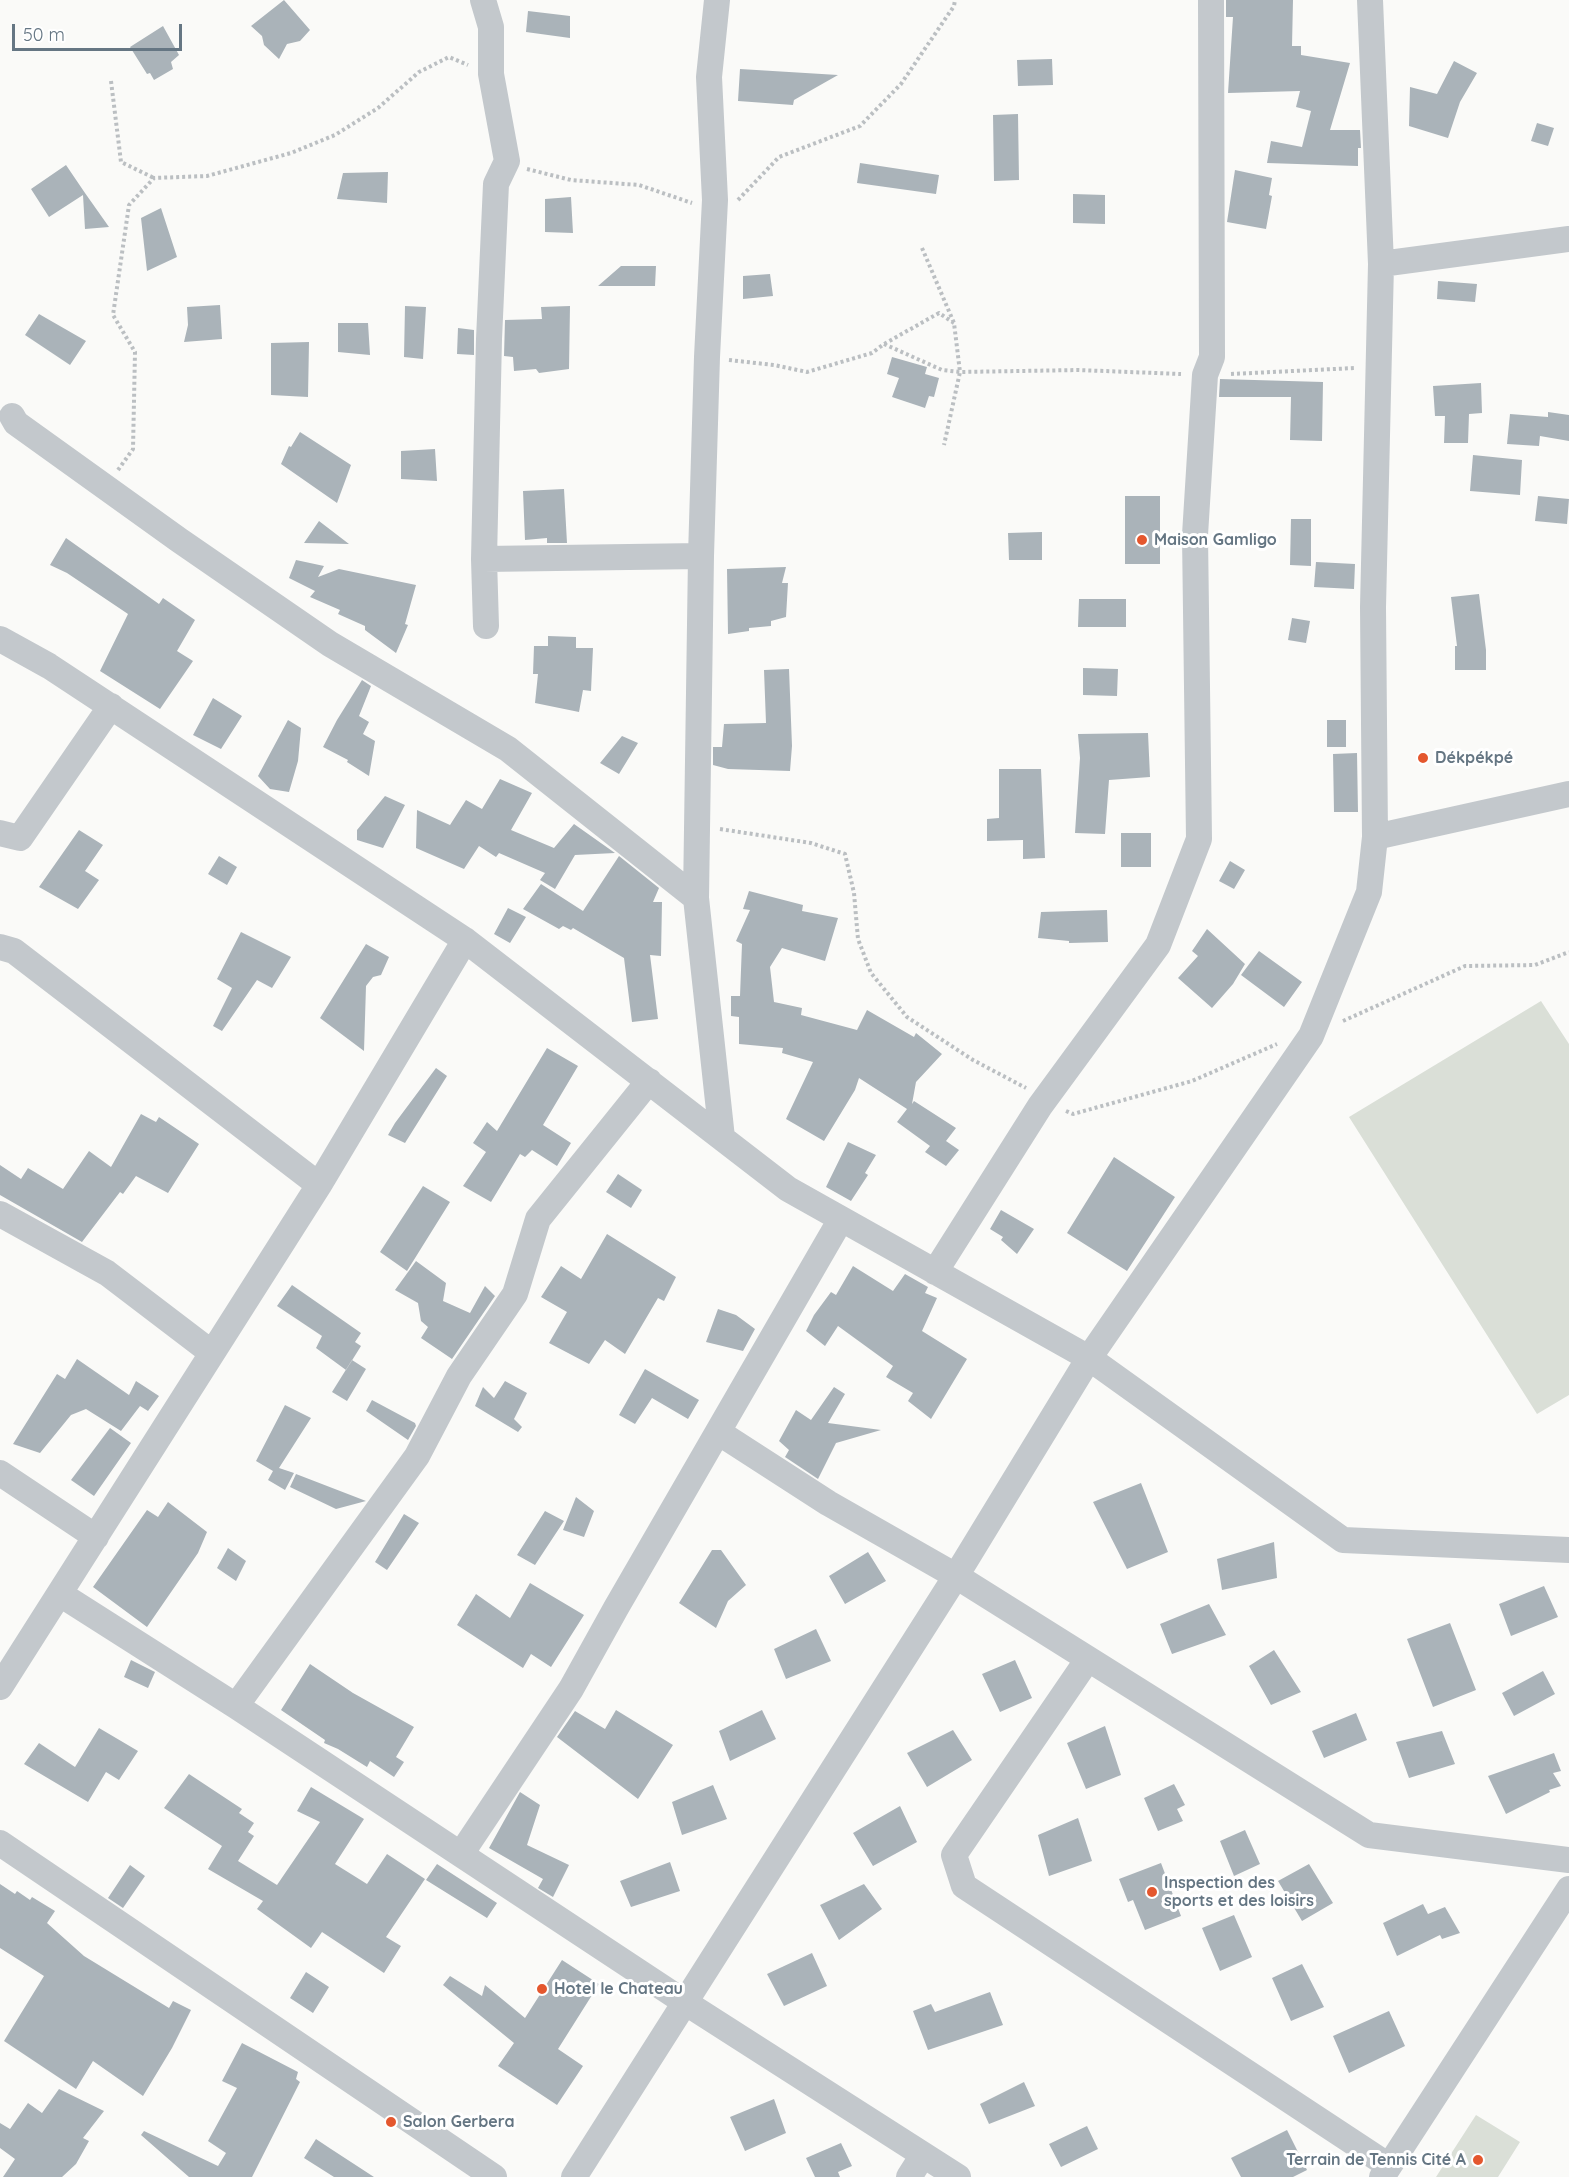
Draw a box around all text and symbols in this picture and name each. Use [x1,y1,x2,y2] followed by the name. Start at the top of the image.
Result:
[15,12,184,50] scale bar
[23,23,65,46] text: 50 m
[1154,530,1277,550] place label: Maison Gamligo
[1135,533,1149,547] marker: Maison Gamligo
[1435,748,1513,768] place label: Dékpékpé
[1416,751,1430,765] marker: Dékpékpé
[1164,1873,1314,1911] place label: Inspection des sports et des loisirs
[1145,1885,1159,1899] marker: Inspection des sports et des loisirs
[554,1979,683,1999] place label: Hotel le Chateau
[535,1982,549,1996] marker: Hotel le Chateau
[403,2112,515,2132] place label: Salon Gerbera
[384,2115,398,2129] marker: Salon Gerbera
[1286,2150,1466,2170] place label: Terrain de Tennis Cité A
[1471,2153,1485,2167] marker: Terrain de Tennis Cité A

